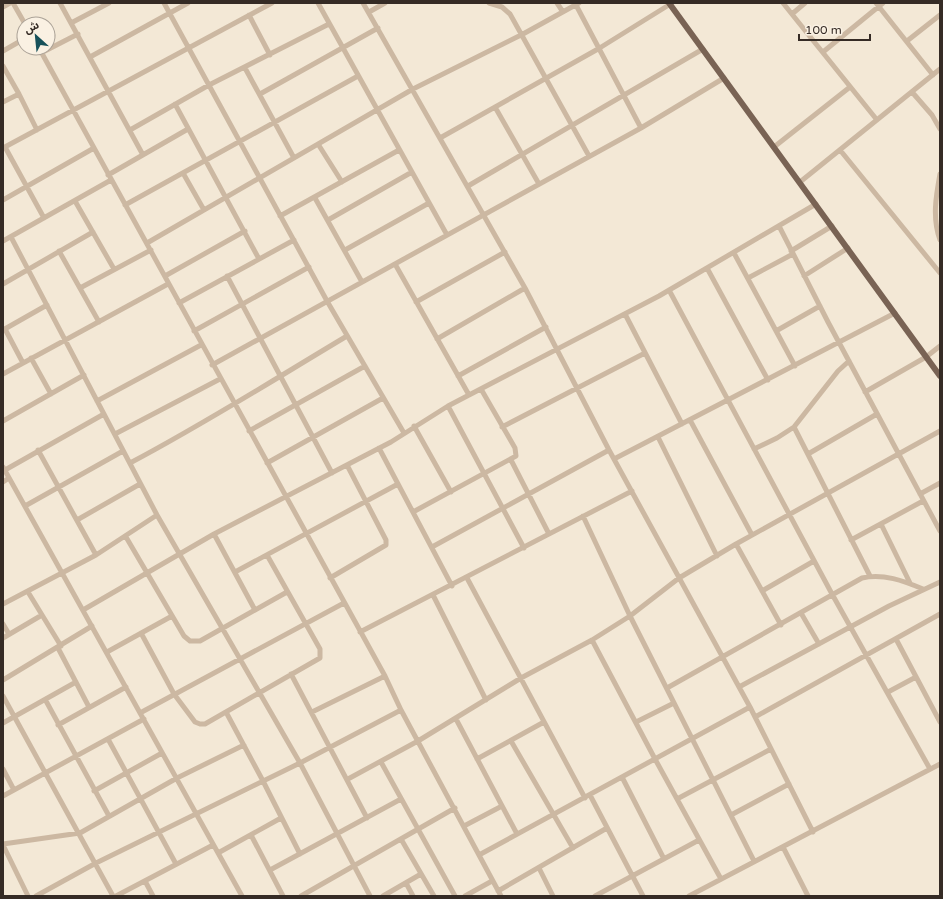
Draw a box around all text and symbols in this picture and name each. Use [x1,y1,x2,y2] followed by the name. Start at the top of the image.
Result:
[16,16,56,56] north arrow
[799,16,870,42] scale bar
[22,18,41,37] text: ش
[805,23,842,37] text: 100 m

